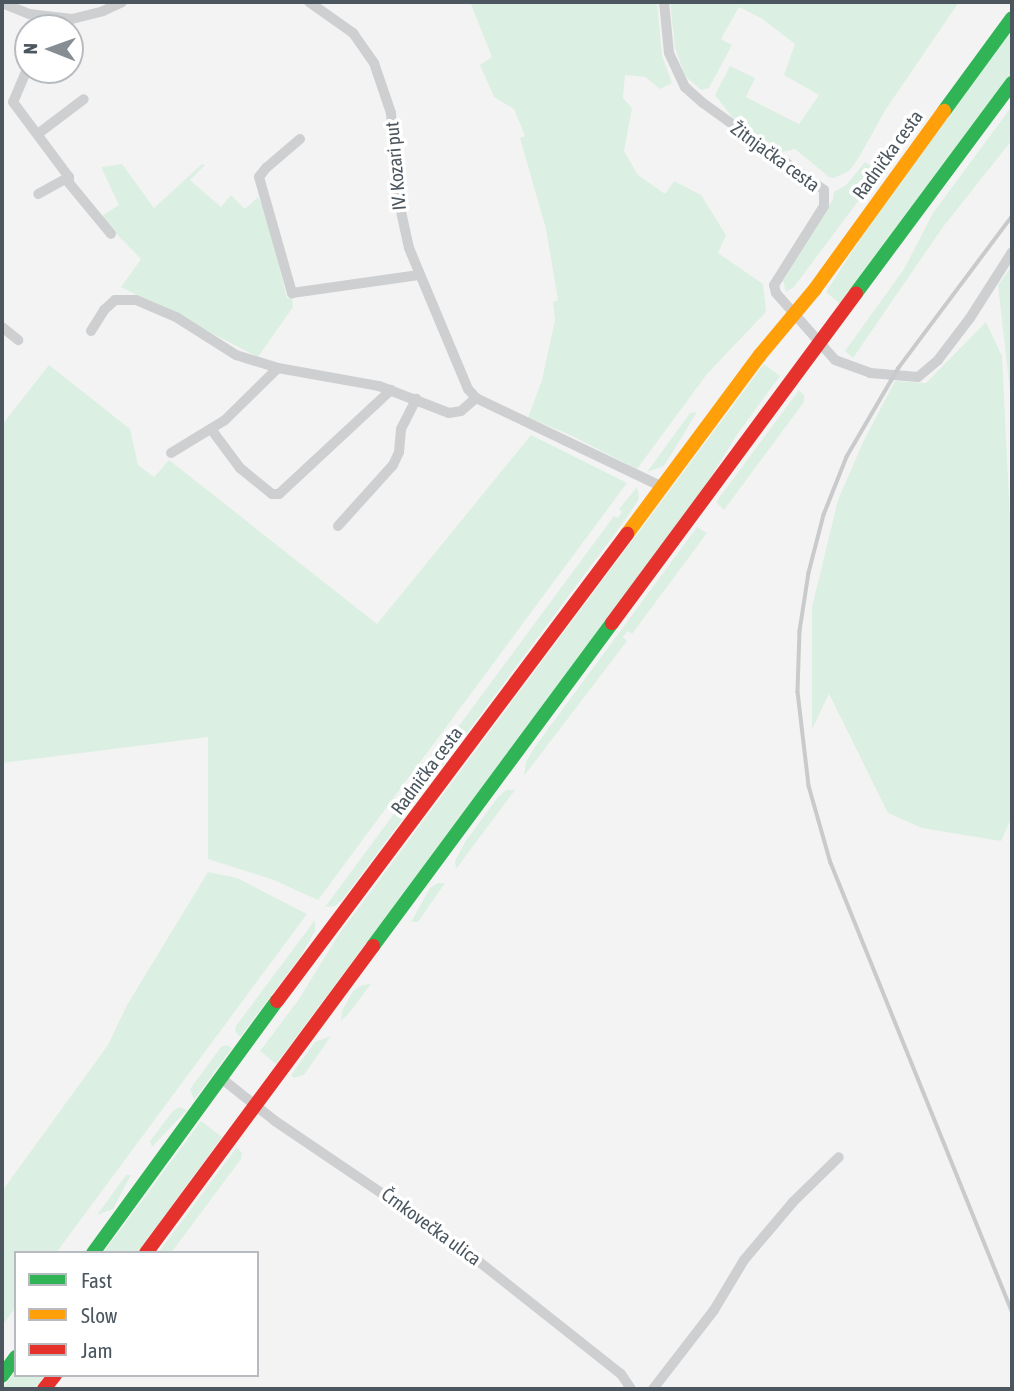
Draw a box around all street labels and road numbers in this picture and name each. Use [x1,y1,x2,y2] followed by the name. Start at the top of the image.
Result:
[848,106,928,204] street label: Radnička cesta
[726,117,824,197] street label: Žitnjačka cesta
[381,121,411,211] street label: IV. Kozari put
[386,722,468,820] street label: Radnička cesta
[377,1183,485,1271] street label: Črnkovečka ulica

